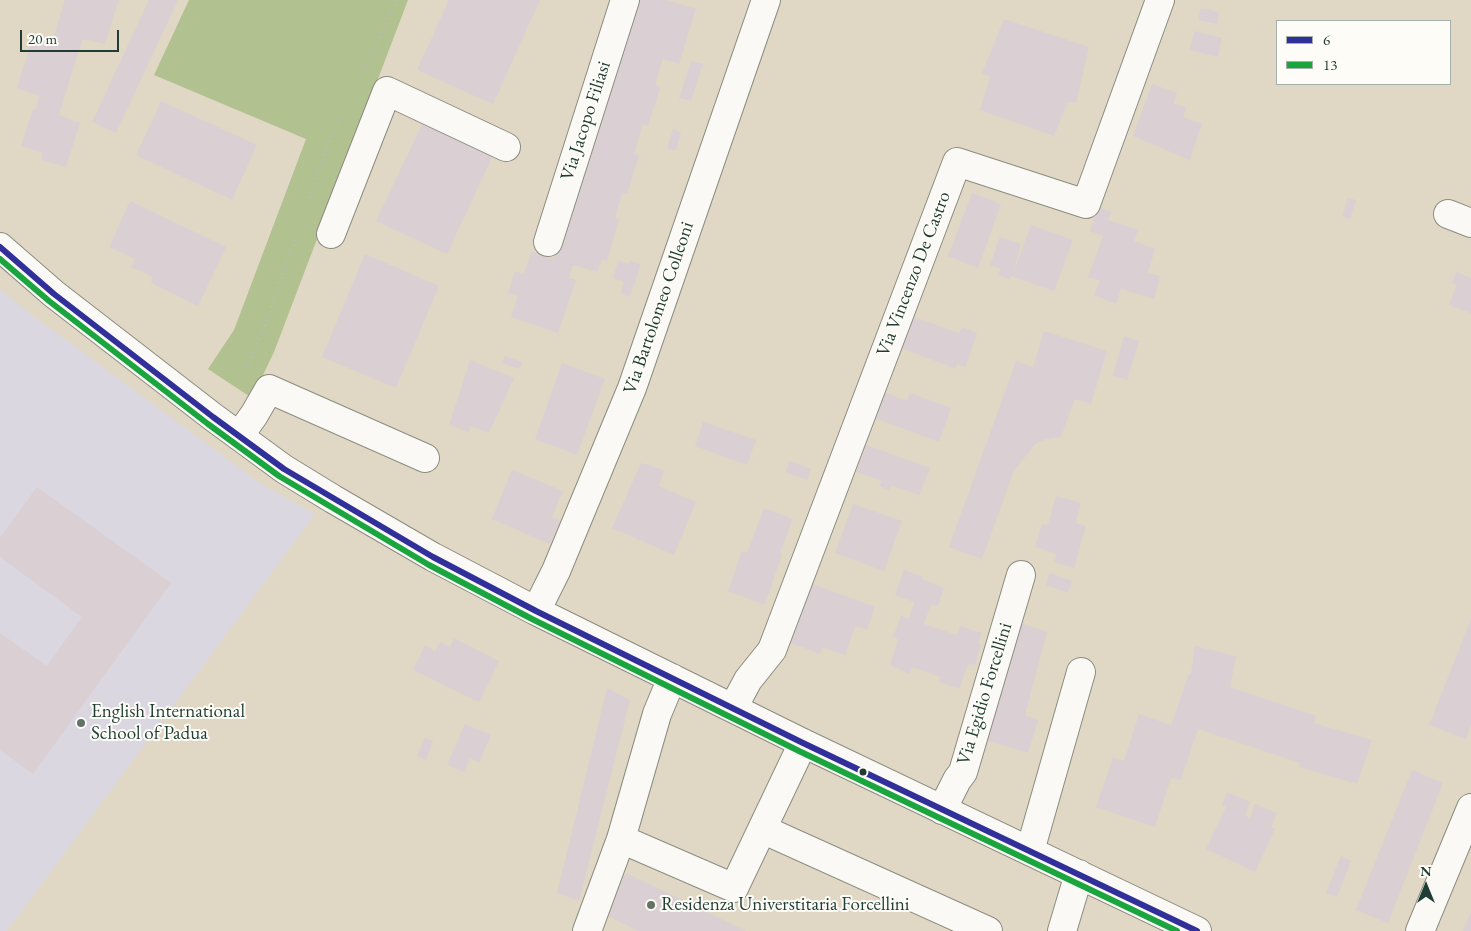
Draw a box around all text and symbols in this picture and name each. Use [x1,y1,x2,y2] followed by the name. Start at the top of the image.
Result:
[22,20,121,52] scale bar
[1276,20,1451,85] legend
[28,29,57,48] text: 20 m
[1323,30,1330,49] text: 6
[1323,55,1337,74] text: 13
[556,58,616,184] street label: Via Jacopo Filiasi
[872,188,956,360] street label: Via Vincenzo De Castro
[619,219,699,397] street label: Via Bartolomeo Colleoni
[953,620,1017,768] street label: Via Egidio Forcellini
[91,701,245,745] place label: English International School of Padua
[75,717,87,729] marker: English International School of Padua
[858,767,868,777] unlabelled marker
[1401,861,1451,911] north arrow
[1420,862,1432,880] text: N
[661,894,909,916] place label: Residenza Universtitaria Forcellini
[645,899,657,911] marker: Residenza Universtitaria Forcellini

